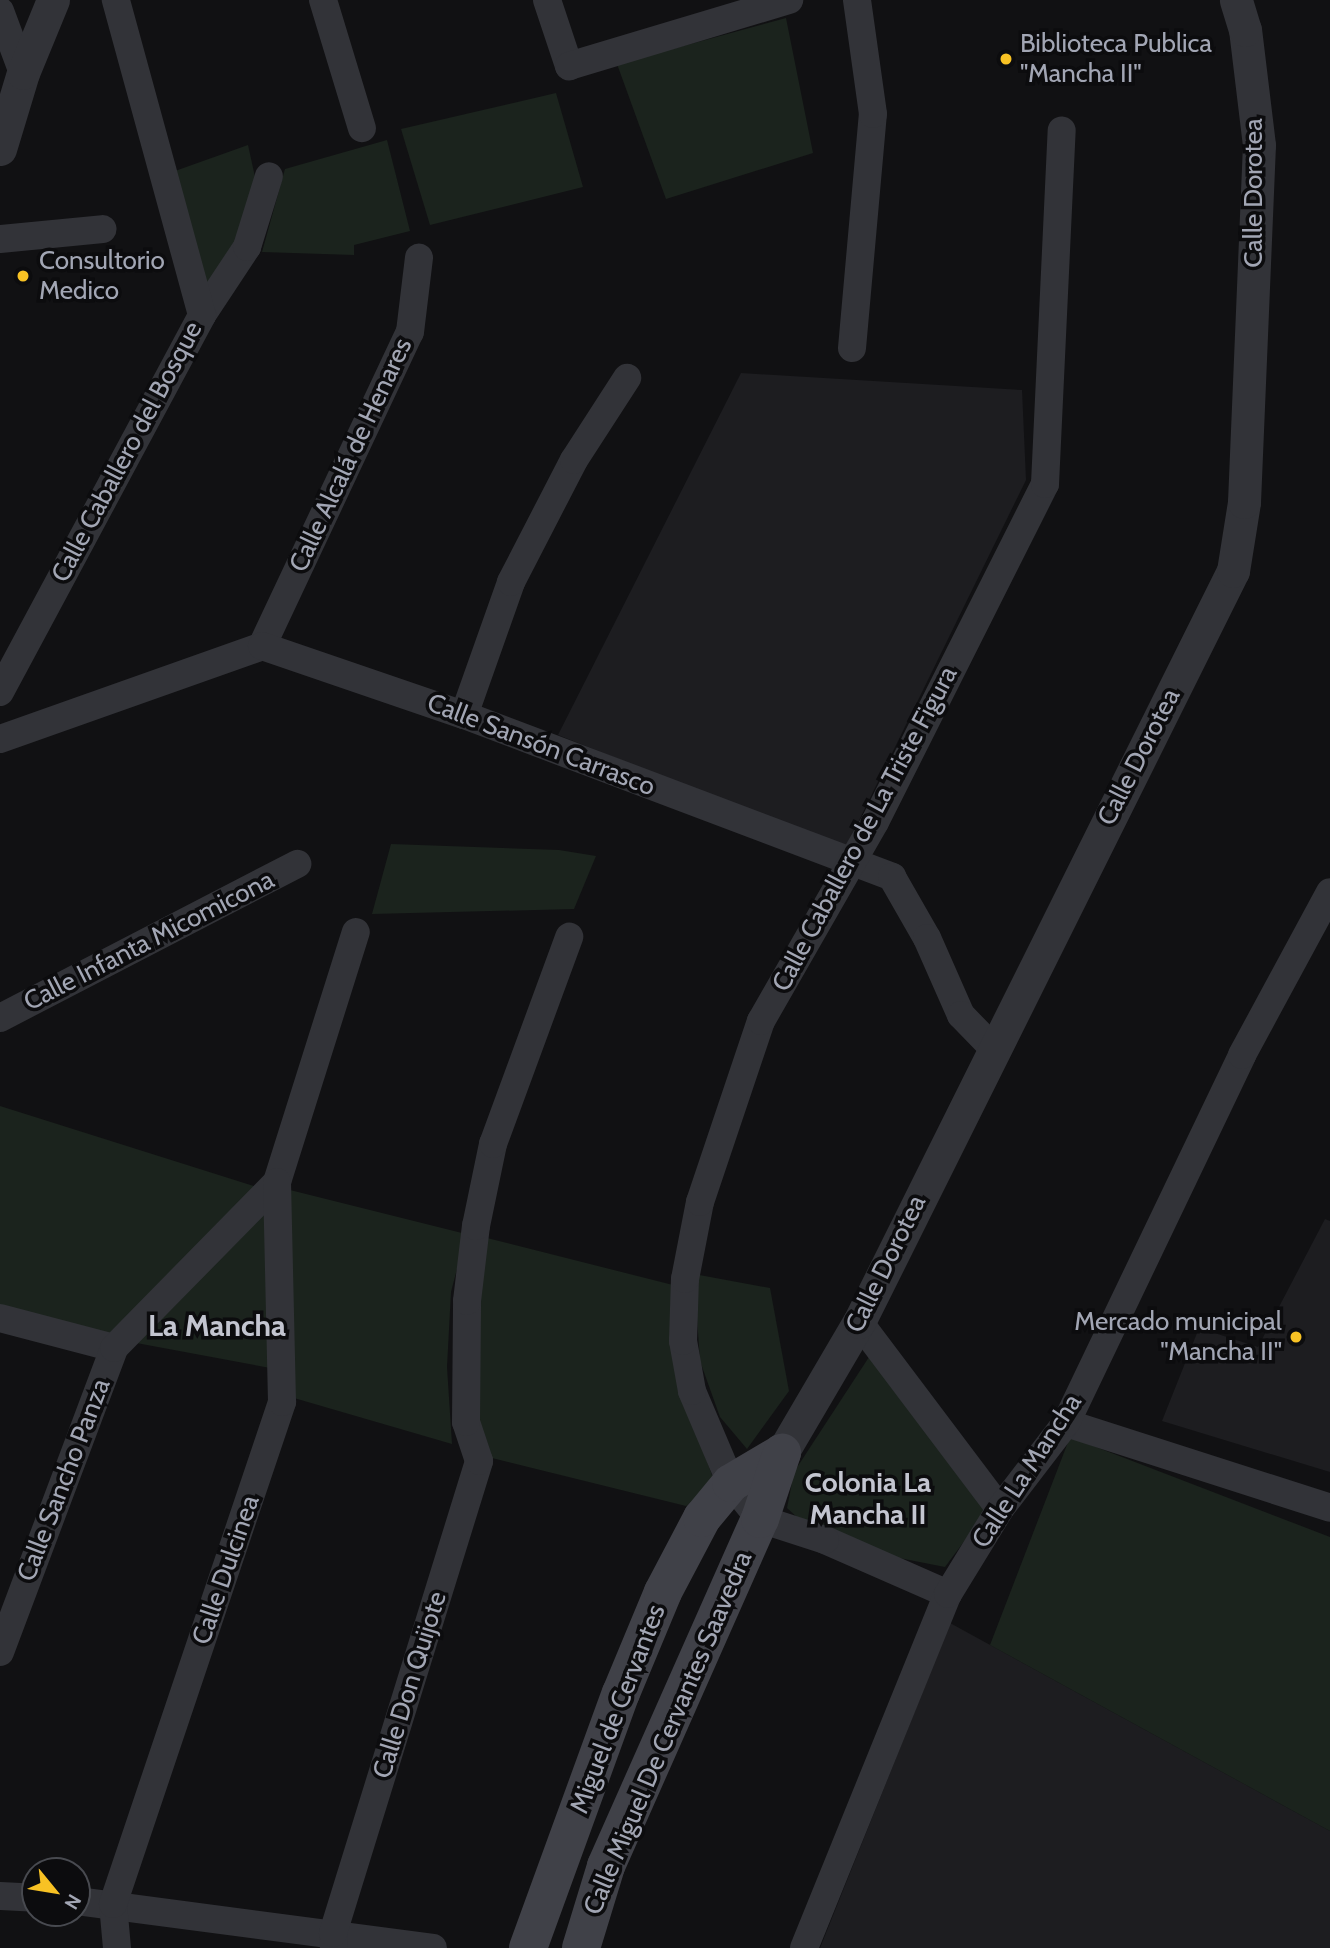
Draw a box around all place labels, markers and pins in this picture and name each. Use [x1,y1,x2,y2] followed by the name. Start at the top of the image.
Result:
[1020,28,1212,90] place label: Biblioteca Publica "Mancha II"
[998,51,1014,67] marker: Biblioteca Publica "Mancha II"
[39,245,165,306] place label: Consultorio Medico
[13,266,33,286] marker: Consultorio Medico
[1074,1306,1282,1368] place label: Mercado municipal "Mancha II"
[1288,1329,1304,1345] marker: Mercado municipal "Mancha II"

